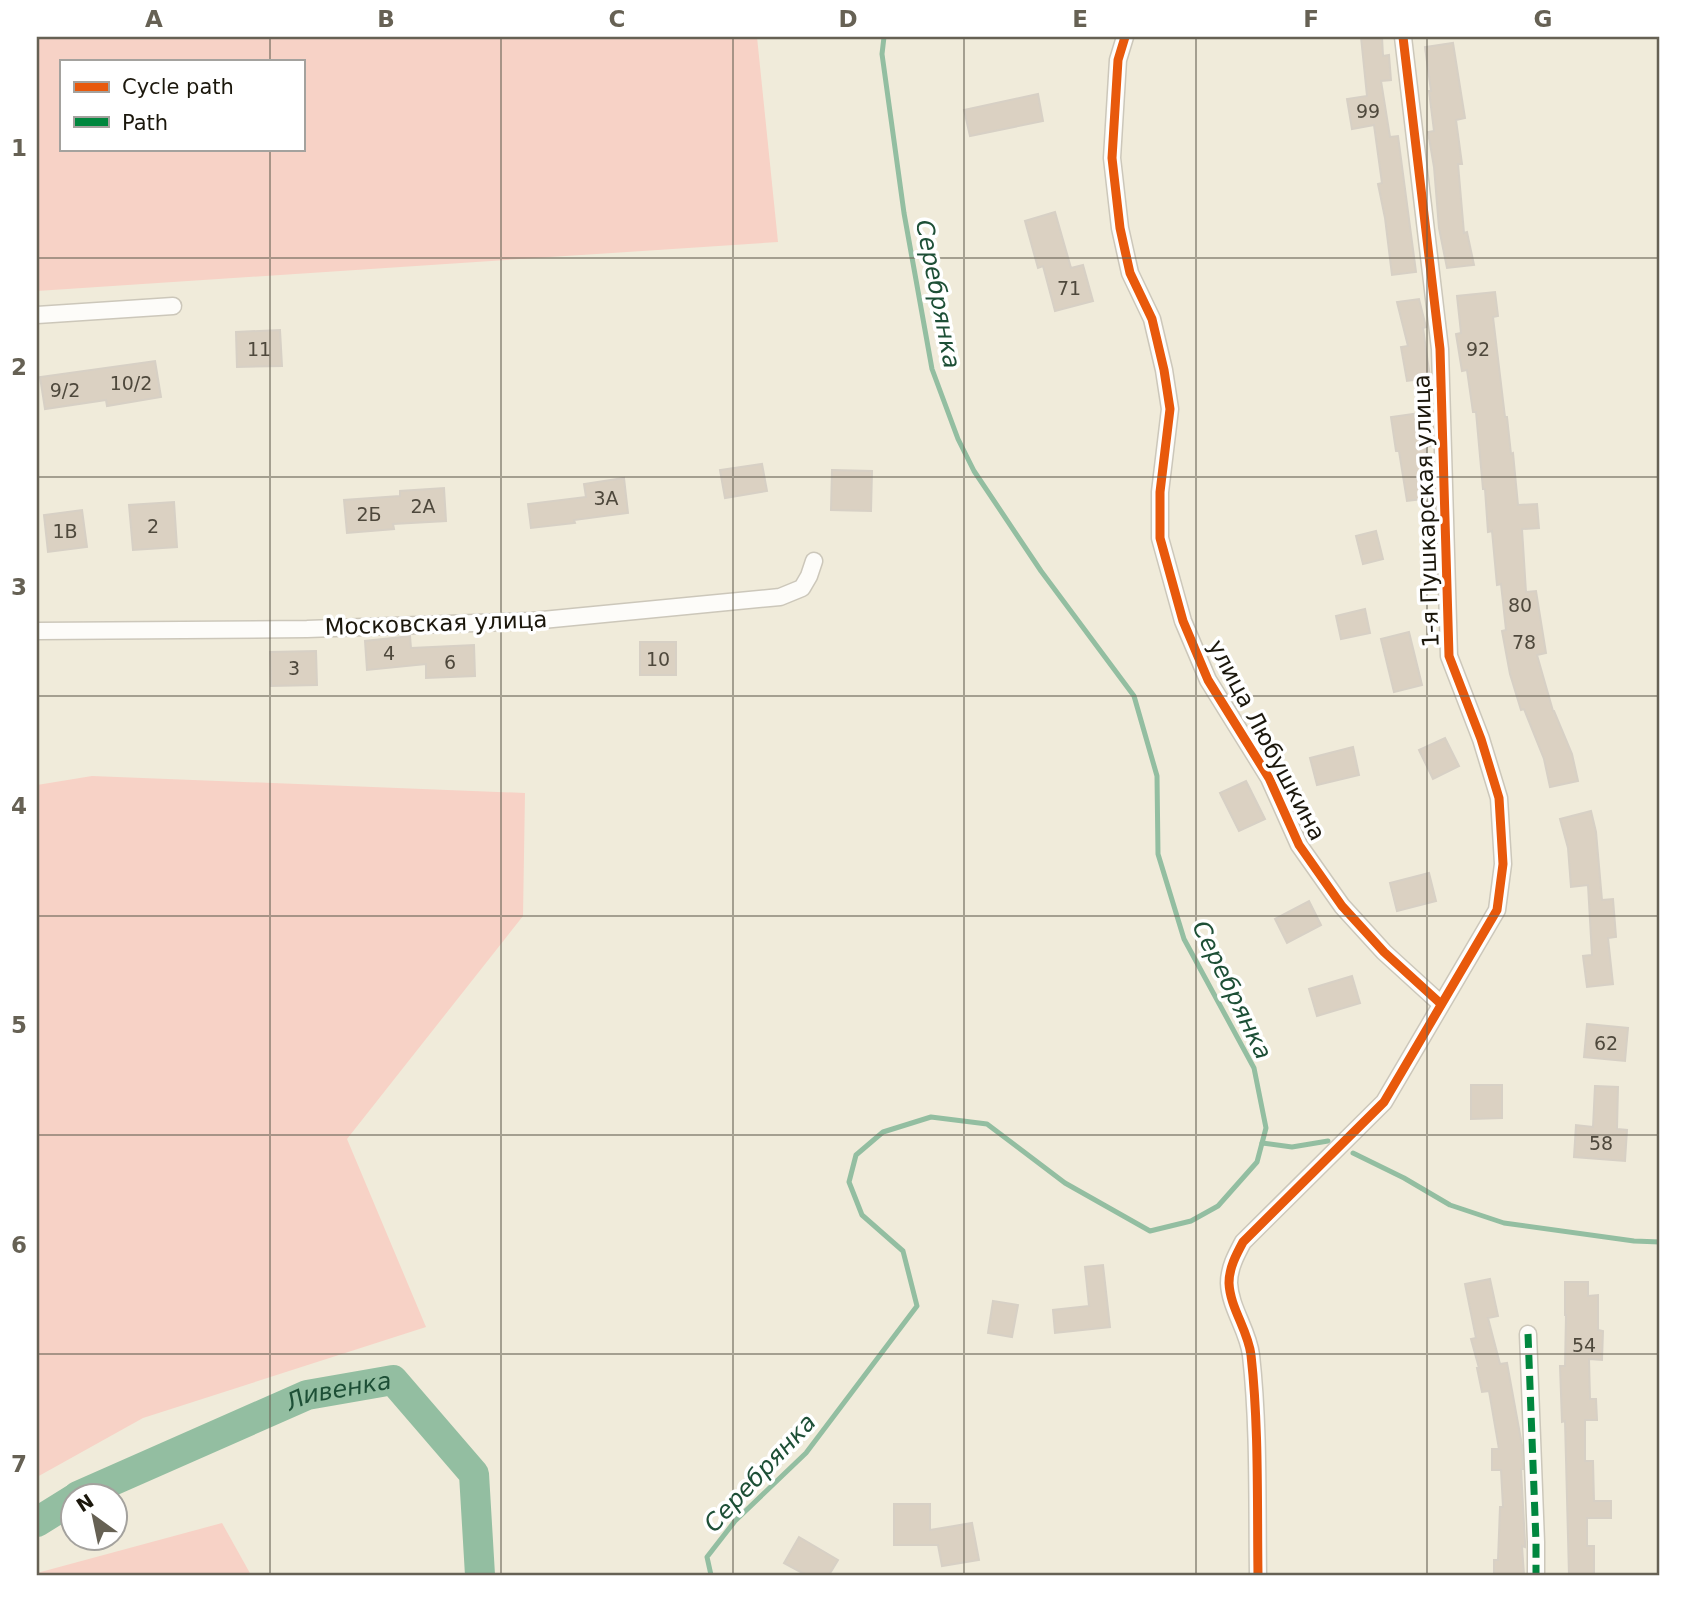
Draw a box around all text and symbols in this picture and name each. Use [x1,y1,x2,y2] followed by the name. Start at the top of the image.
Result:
[145,6,163,32] text: A
[377,6,395,32] text: B
[609,6,625,32] text: C
[838,6,858,32] text: D
[1072,6,1088,32] text: E
[1303,6,1319,32] text: F
[1534,6,1552,32] text: G
[60,60,304,150] legend
[122,75,234,99] text: Cycle path
[1356,100,1380,122] house number: 99
[122,111,168,135] text: Path
[11,135,27,161] text: 1
[910,217,966,371] water label: Серебрянка
[1057,277,1081,299] house number: 71
[247,338,271,360] house number: 11
[1466,338,1490,360] house number: 92
[11,354,27,380] text: 2
[110,372,152,394] house number: 10/2
[1408,374,1444,648] street label: 1-я Пушкарская улица
[50,379,80,401] house number: 9/2
[593,487,619,509] house number: 3А
[410,495,436,517] house number: 2А
[356,503,382,525] house number: 2Б
[147,515,159,537] house number: 2
[52,520,78,542] house number: 1В
[11,574,27,600] text: 3
[1508,594,1532,616] house number: 80
[324,606,548,640] street label: Московская улица
[1512,631,1536,653] house number: 78
[1203,635,1331,845] street label: улица Любушкина
[383,642,395,664] house number: 4
[646,648,670,670] house number: 10
[444,651,456,673] house number: 6
[288,657,300,679] house number: 3
[11,793,27,819] text: 4
[1186,916,1278,1064] water label: Серебрянка
[11,1012,27,1038] text: 5
[1594,1032,1618,1054] house number: 62
[1589,1132,1613,1154] house number: 58
[11,1232,27,1258] text: 6
[1572,1334,1596,1356] house number: 54
[280,1367,394,1417] water label: Ливенка
[698,1408,822,1538] water label: Серебрянка
[11,1451,27,1477] text: 7
[60,1482,130,1552] north arrow
[72,1489,97,1516] text: N

